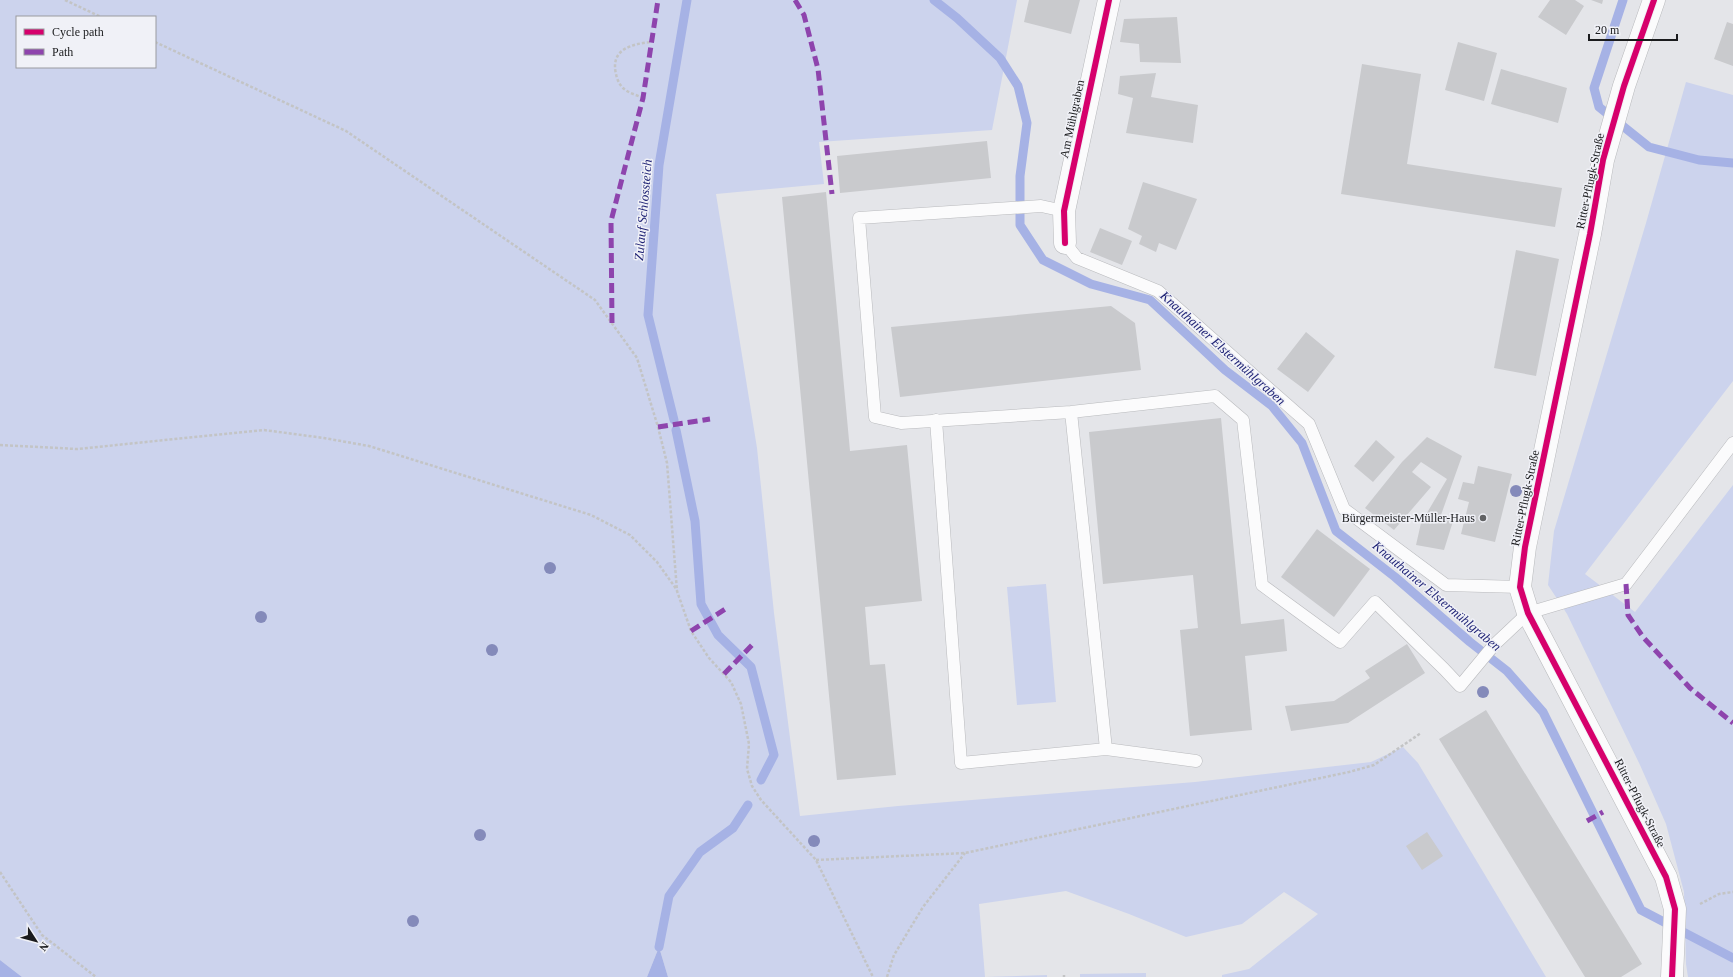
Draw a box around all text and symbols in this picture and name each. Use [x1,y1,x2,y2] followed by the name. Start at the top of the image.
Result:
[16,16,156,68] legend
[1589,16,1677,42] scale bar
[1595,23,1620,37] text: 20 m
[52,25,104,39] text: Cycle path
[52,45,73,59] text: Path
[1057,79,1087,159] street label: Am Mühlgraben
[1573,132,1607,230] street label: Ritter-Pflugk-Straße
[631,159,655,261] water label: Zulauf Schlossteich
[1157,287,1289,408] water label: Knauthainer Elstermühlgraben
[1508,449,1542,547] street label: Ritter-Pflugk-Straße
[1342,511,1475,525] place label: Bürgermeister-Müller-Haus
[1478,513,1488,523] marker: Bürgermeister-Müller-Haus
[1369,537,1504,654] water label: Knauthainer Elstermühlgraben
[1612,756,1668,850] street label: Ritter-Pflugk-Straße
[16,921,56,961] north arrow
[37,940,51,954] text: N

